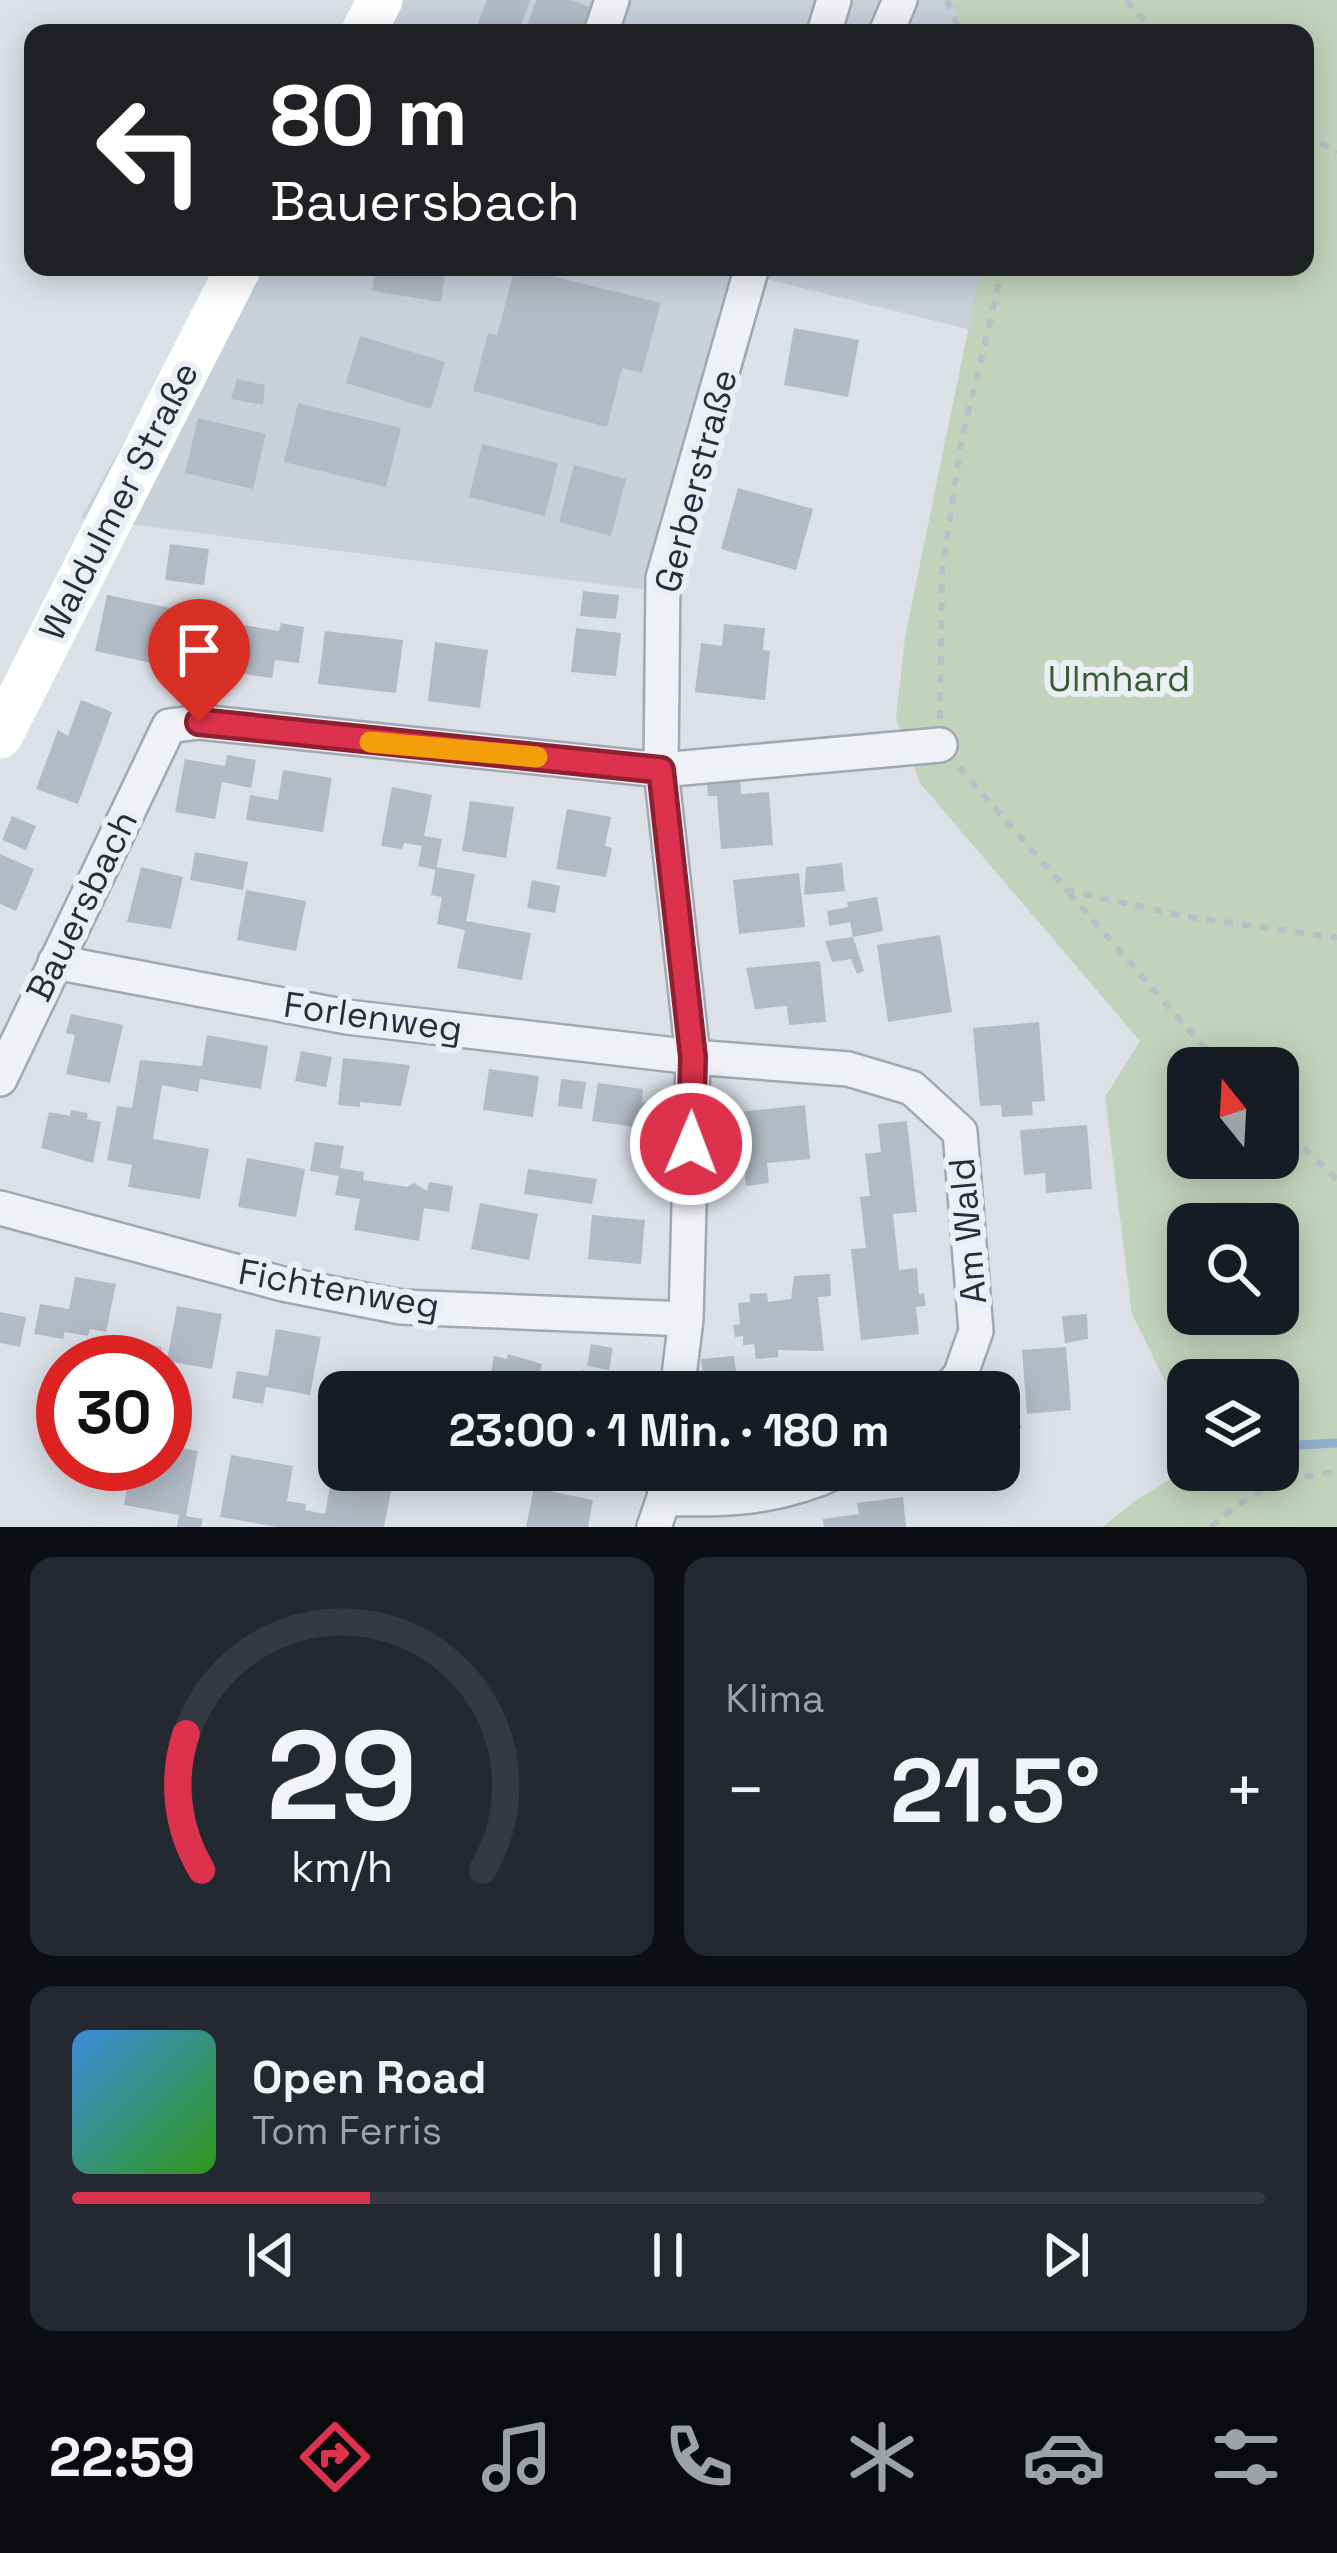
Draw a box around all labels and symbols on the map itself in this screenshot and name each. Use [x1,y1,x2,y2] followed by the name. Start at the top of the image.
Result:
[29,354,209,648] street label: Waldulmer Straße
[644,364,748,598] street label: Gerberstraße
[148,599,250,722] pin
[1048,656,1190,702] park label: Ulmhard
[16,803,148,1009] street label: Bauersbach
[281,982,465,1052] street label: Forlenweg
[1167,1047,1299,1179] north arrow
[628,1081,754,1207] position arrow
[939,1156,997,1306] street label: Am Wald
[235,1249,443,1329] street label: Fichtenweg
[36,1335,192,1491] speed limit sign: 30

